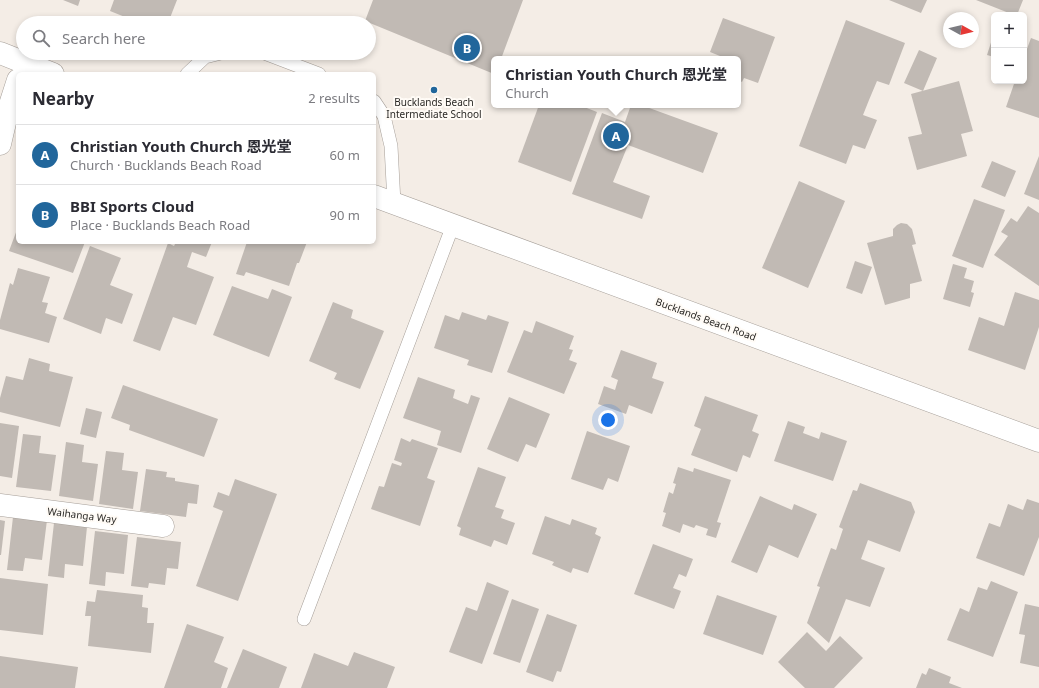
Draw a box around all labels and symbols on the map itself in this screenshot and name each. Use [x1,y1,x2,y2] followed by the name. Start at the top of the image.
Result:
[943,12,979,48] north arrow
[454,33,480,63] pin: B
[429,85,439,95] marker: Bucklands Beach Intermediate School
[386,95,482,121] place label: Bucklands Beach Intermediate School
[603,121,629,151] pin: A
[654,294,758,344] street label: Bucklands Beach Road
[598,410,618,430] your location
[47,504,118,526] street label: Waihanga Way

